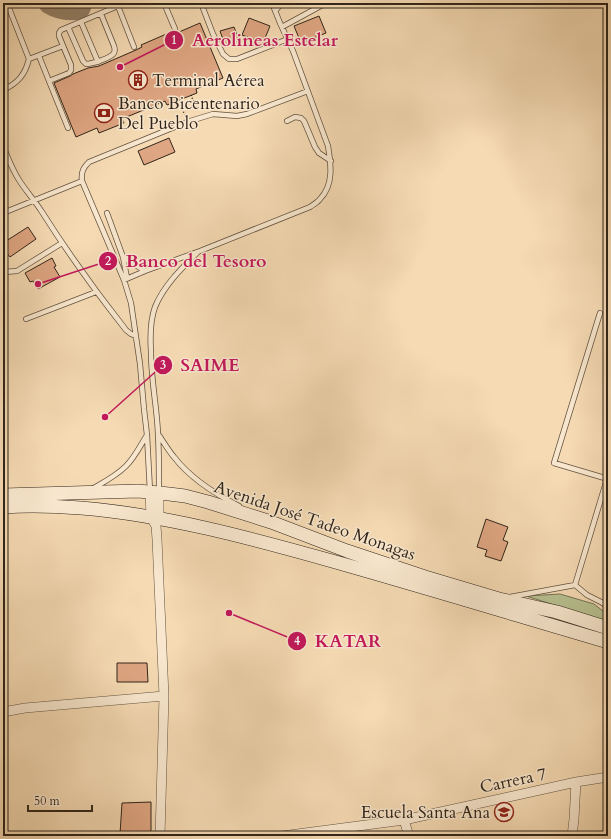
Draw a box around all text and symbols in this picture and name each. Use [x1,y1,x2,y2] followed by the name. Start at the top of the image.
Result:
[164,25,346,55] callout: Aerolineas Estelar
[192,28,339,53] text: Aerolineas Estelar
[171,32,177,48] text: 1
[127,69,149,91] building icon: Terminal Aérea
[152,69,265,92] place label: Terminal Aérea
[118,92,260,135] place label: Banco Bicentenario Del Pueblo
[93,102,115,124] bank icon: Banco Bicentenario Del Pueblo
[98,246,275,276] callout: Banco del Tesoro
[125,249,267,274] text: Banco del Tesoro
[105,253,111,269] text: 2
[153,350,248,380] callout: SAIME
[180,353,240,378] text: SAIME
[160,357,166,373] text: 3
[211,475,419,566] street label: Avenida José Tadeo Monagas
[287,626,390,656] callout: KATAR
[315,629,382,654] text: KATAR
[294,633,300,649] text: 4
[478,762,549,799] street label: Carrera 7
[28,787,92,813] scale bar
[34,793,61,809] text: 50 m
[361,801,491,824] place label: Escuela Santa Ana
[493,801,515,823] school or university icon: Escuela Santa Ana

